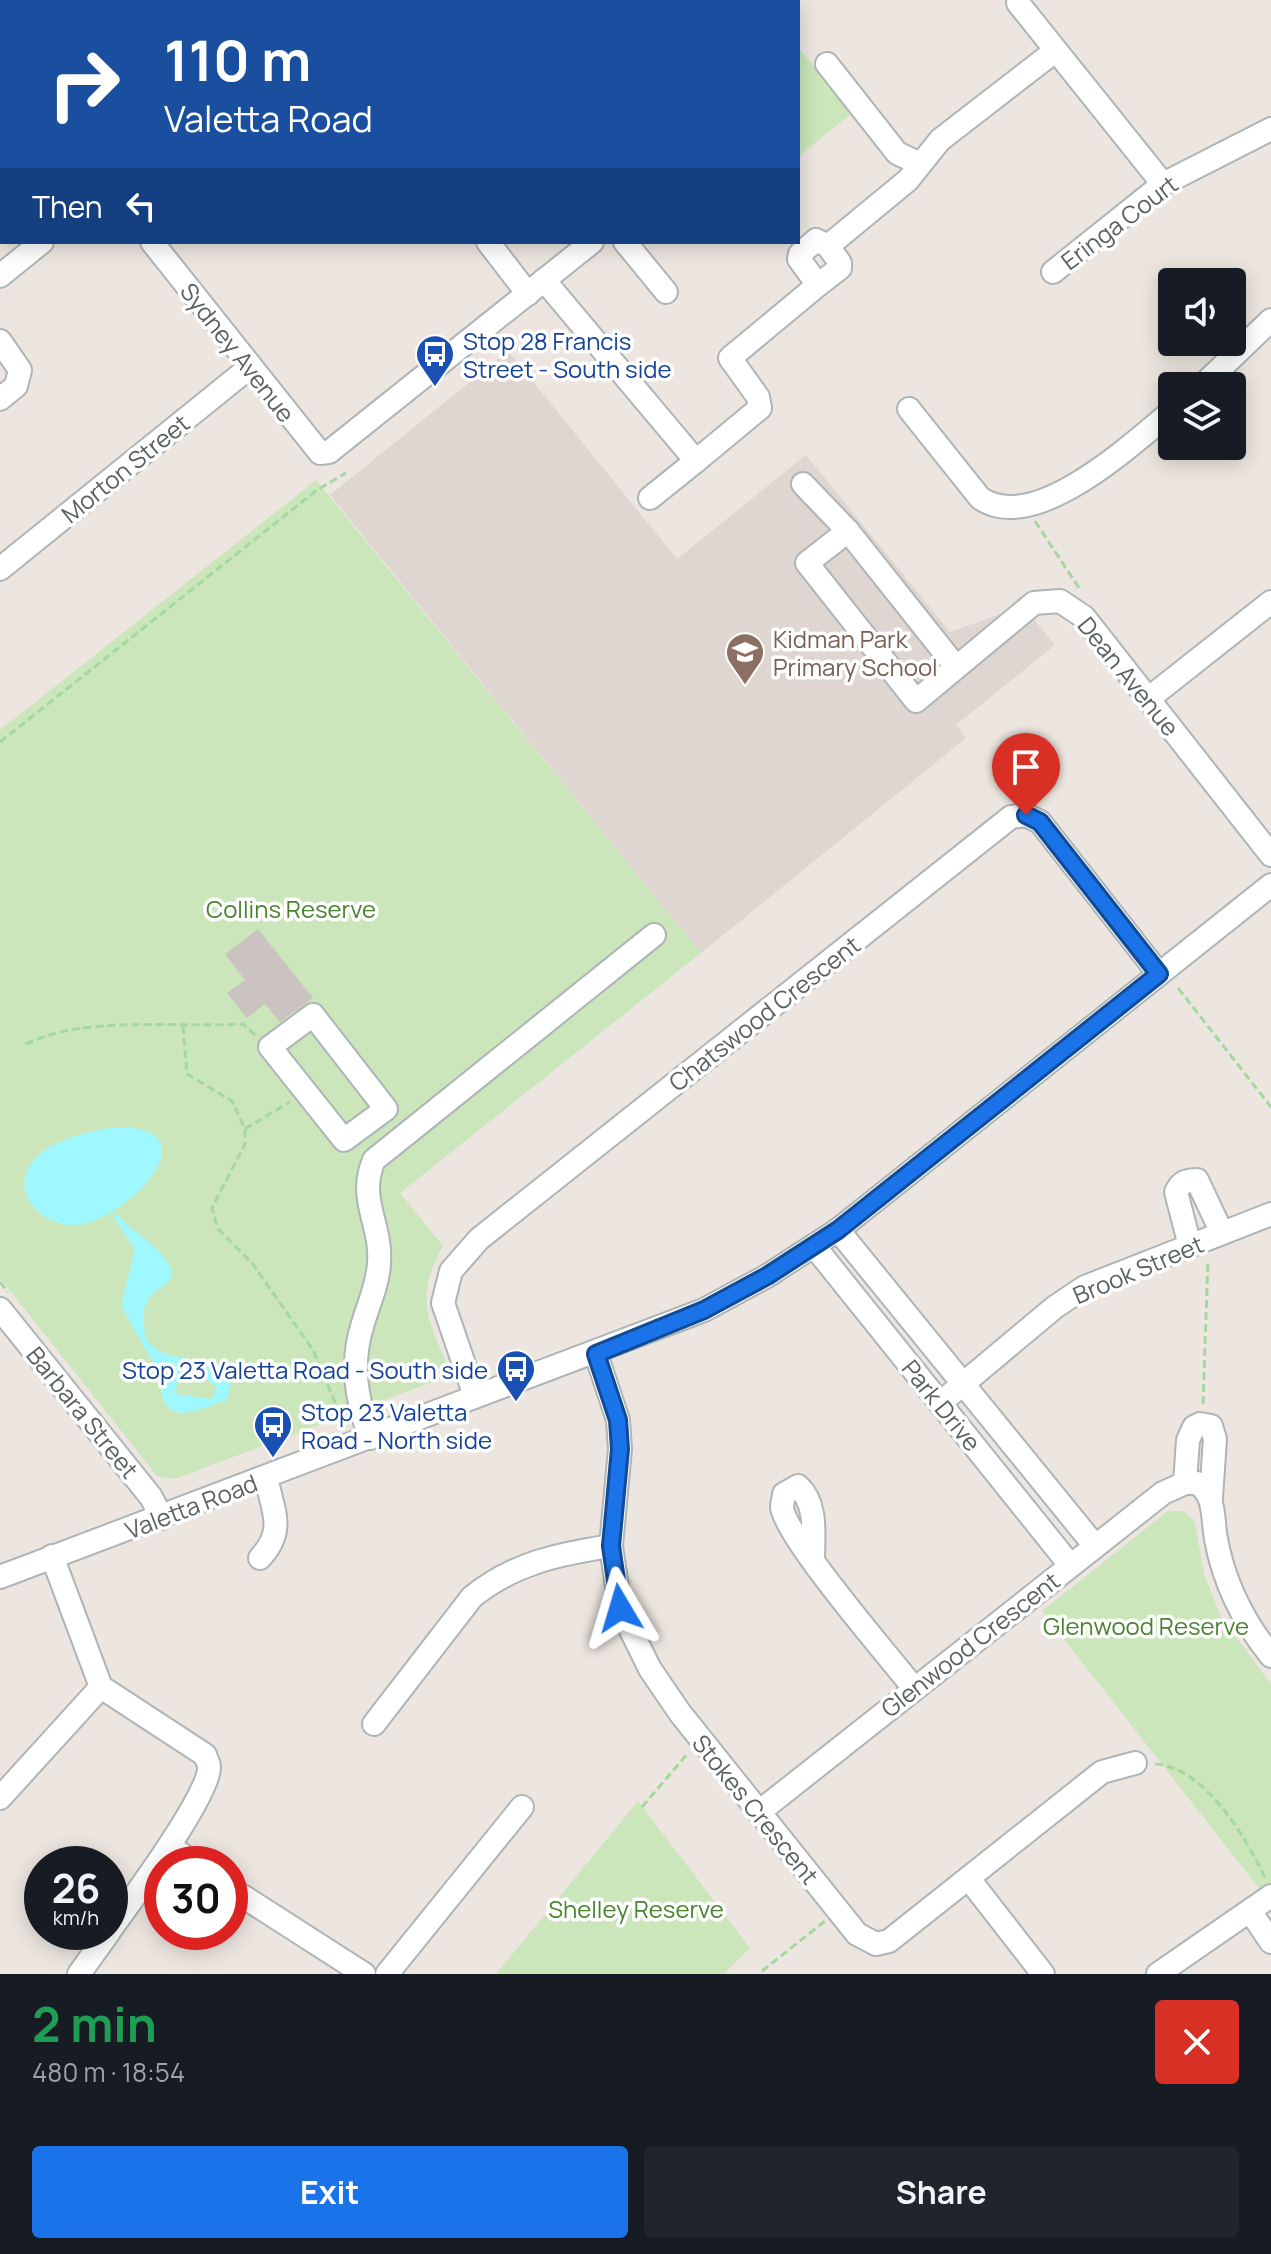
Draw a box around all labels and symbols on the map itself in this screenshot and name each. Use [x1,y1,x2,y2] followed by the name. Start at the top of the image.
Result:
[1054,167,1184,277] street label: Eringa Court
[173,275,303,429] street label: Sydney Avenue
[463,324,672,385] place label: Stop 28 Francis Street - South side
[414,333,456,388] bus stop icon: Stop 28 Francis Street - South side
[54,406,196,530] street label: Morton Street
[1071,609,1187,743] street label: Dean Avenue
[773,622,938,683] place label: Kidman Park Primary School
[724,631,766,686] school or university icon: Kidman Park Primary School
[992,733,1060,815] pin
[206,892,376,925] park label: Collins Reserve
[661,928,867,1098] street label: Chatswood Crescent
[1068,1227,1208,1311] street label: Brook Street
[20,1339,146,1485] street label: Barbara Street
[495,1348,537,1403] bus stop icon: Stop 23 Valetta Road - South side
[895,1352,989,1458] street label: Park Drive
[122,1353,488,1386] place label: Stop 23 Valetta Road - South side
[301,1395,492,1456] place label: Stop 23 Valetta Road - North side
[252,1404,294,1459] bus stop icon: Stop 23 Valetta Road - North side
[120,1466,262,1546] street label: Valetta Road
[874,1564,1066,1724] street label: Glenwood Crescent
[578,1566,662,1650] position arrow
[1043,1609,1249,1642] park label: Glenwood Reserve
[685,1727,827,1891] street label: Stokes Crescent
[144,1846,248,1950] speed limit sign: 30
[548,1892,724,1925] park label: Shelley Reserve

